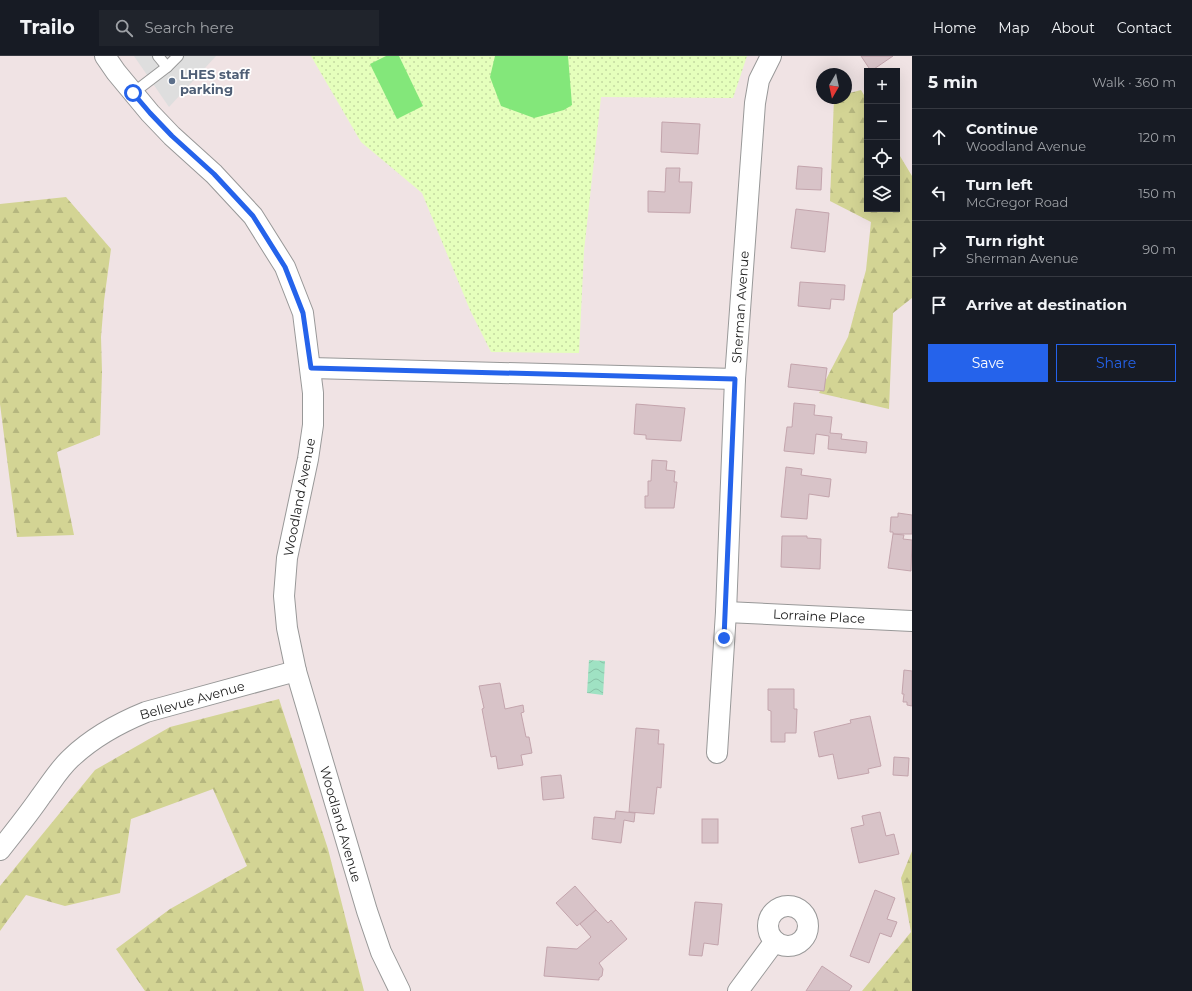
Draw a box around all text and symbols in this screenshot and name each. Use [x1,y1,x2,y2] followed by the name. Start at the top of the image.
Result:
[99,10,379,46] search box
[20,16,75,39] text: Trailo
[113,17,135,39] icon: search
[145,18,234,37] text: Search here
[933,19,976,37] text: Home
[998,19,1029,37] text: Map
[1051,19,1095,37] text: About
[1117,19,1172,37] text: Contact
[180,66,251,97] place label: LHES staff parking
[816,68,852,104] north arrow
[864,68,900,212] map controls
[864,68,900,104] button: +
[928,72,978,92] text: 5 min
[1092,74,1176,90] text: Walk · 360 m
[167,76,177,86] marker: LHES staff parking
[124,84,142,102] route start
[864,104,900,140] button: −
[966,119,1038,138] text: Continue
[928,126,950,148] icon: ahead
[1138,129,1176,145] text: 120 m
[966,138,1086,154] text: Woodland Avenue
[864,140,900,176] button: locate
[966,175,1033,194] text: Turn left
[864,176,900,212] button: layers
[928,182,950,204] icon: left
[1138,185,1176,201] text: 150 m
[966,194,1068,210] text: McGregor Road
[966,231,1045,250] text: Turn right
[928,238,950,260] icon: right
[1142,241,1176,257] text: 90 m
[728,250,752,364] street label: Sherman Avenue
[966,250,1078,266] text: Sherman Avenue
[928,294,950,316] icon: arrive
[966,295,1127,314] text: Arrive at destination
[928,344,1048,382] button: Save
[1056,344,1176,382] button: Share
[280,436,318,557] street label: Woodland Avenue
[773,606,866,626] street label: Lorraine Place
[715,629,733,647] route end
[138,677,246,723] street label: Bellevue Avenue
[317,764,365,884] street label: Woodland Avenue

